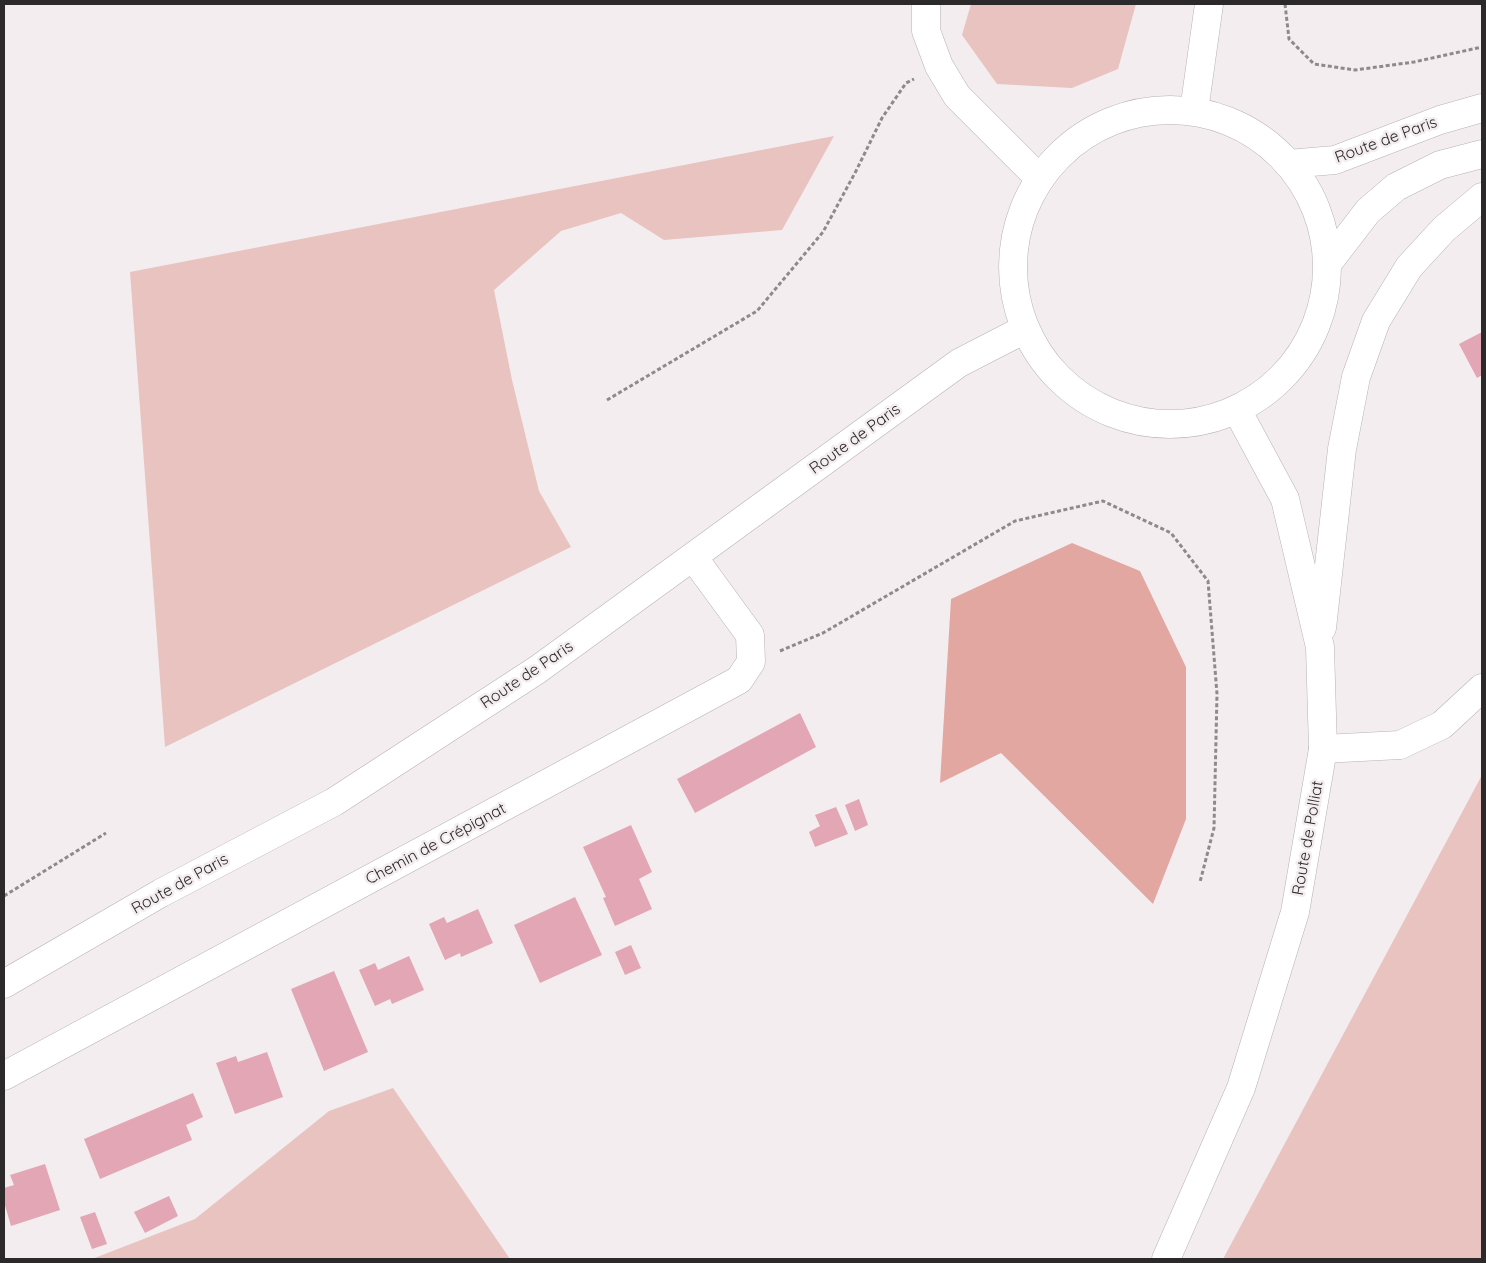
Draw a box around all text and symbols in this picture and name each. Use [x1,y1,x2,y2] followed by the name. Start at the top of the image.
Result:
[1332,113,1440,167] street label: Route de Paris
[806,400,904,478] street label: Route de Paris
[477,637,577,713] street label: Route de Paris
[1288,779,1328,897] street label: Route de Polliat
[363,799,509,889] street label: Chemin de Crépignat
[128,850,232,918] street label: Route de Paris

